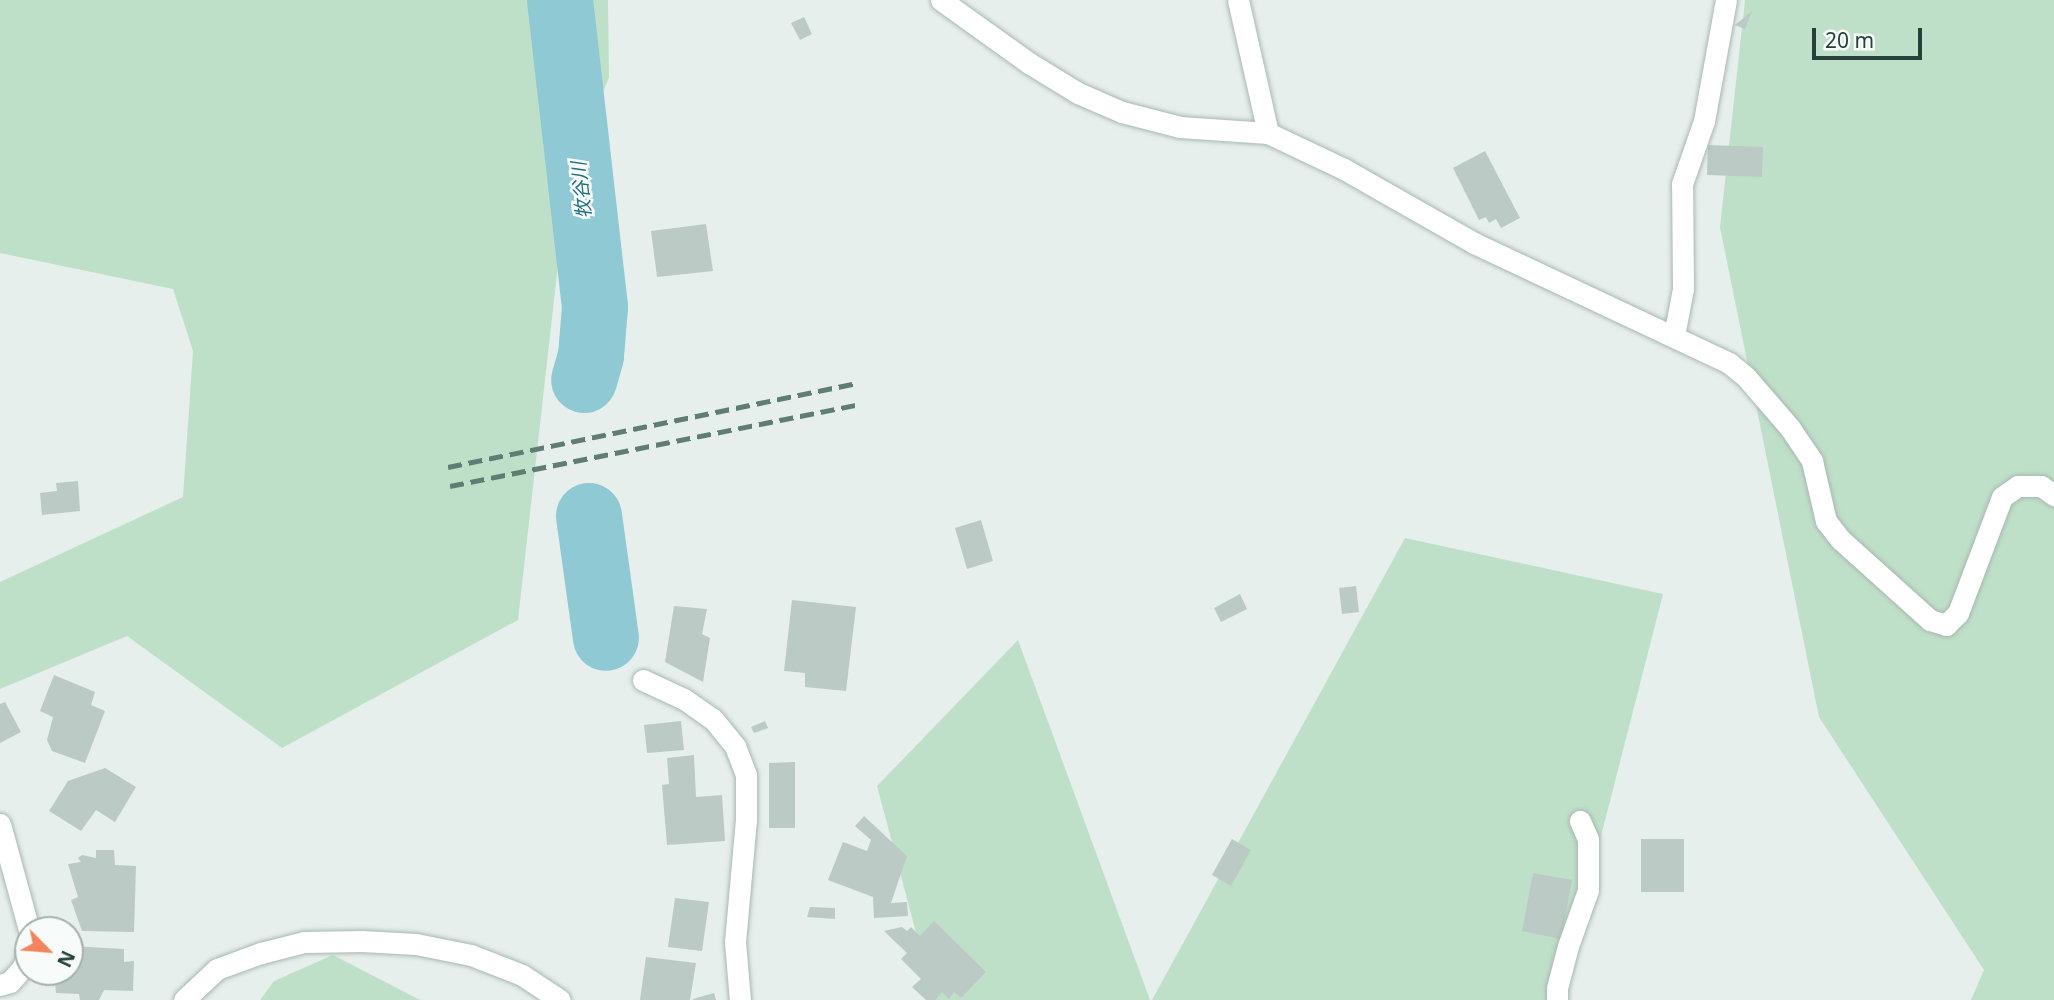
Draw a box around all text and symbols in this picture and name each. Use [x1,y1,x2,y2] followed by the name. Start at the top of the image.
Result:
[1816,14,1926,58] scale bar
[1825,26,1874,54] text: 20 m
[568,160,596,220] water label: 牧谷川
[14,916,84,986] north arrow
[51,947,81,972] text: N

